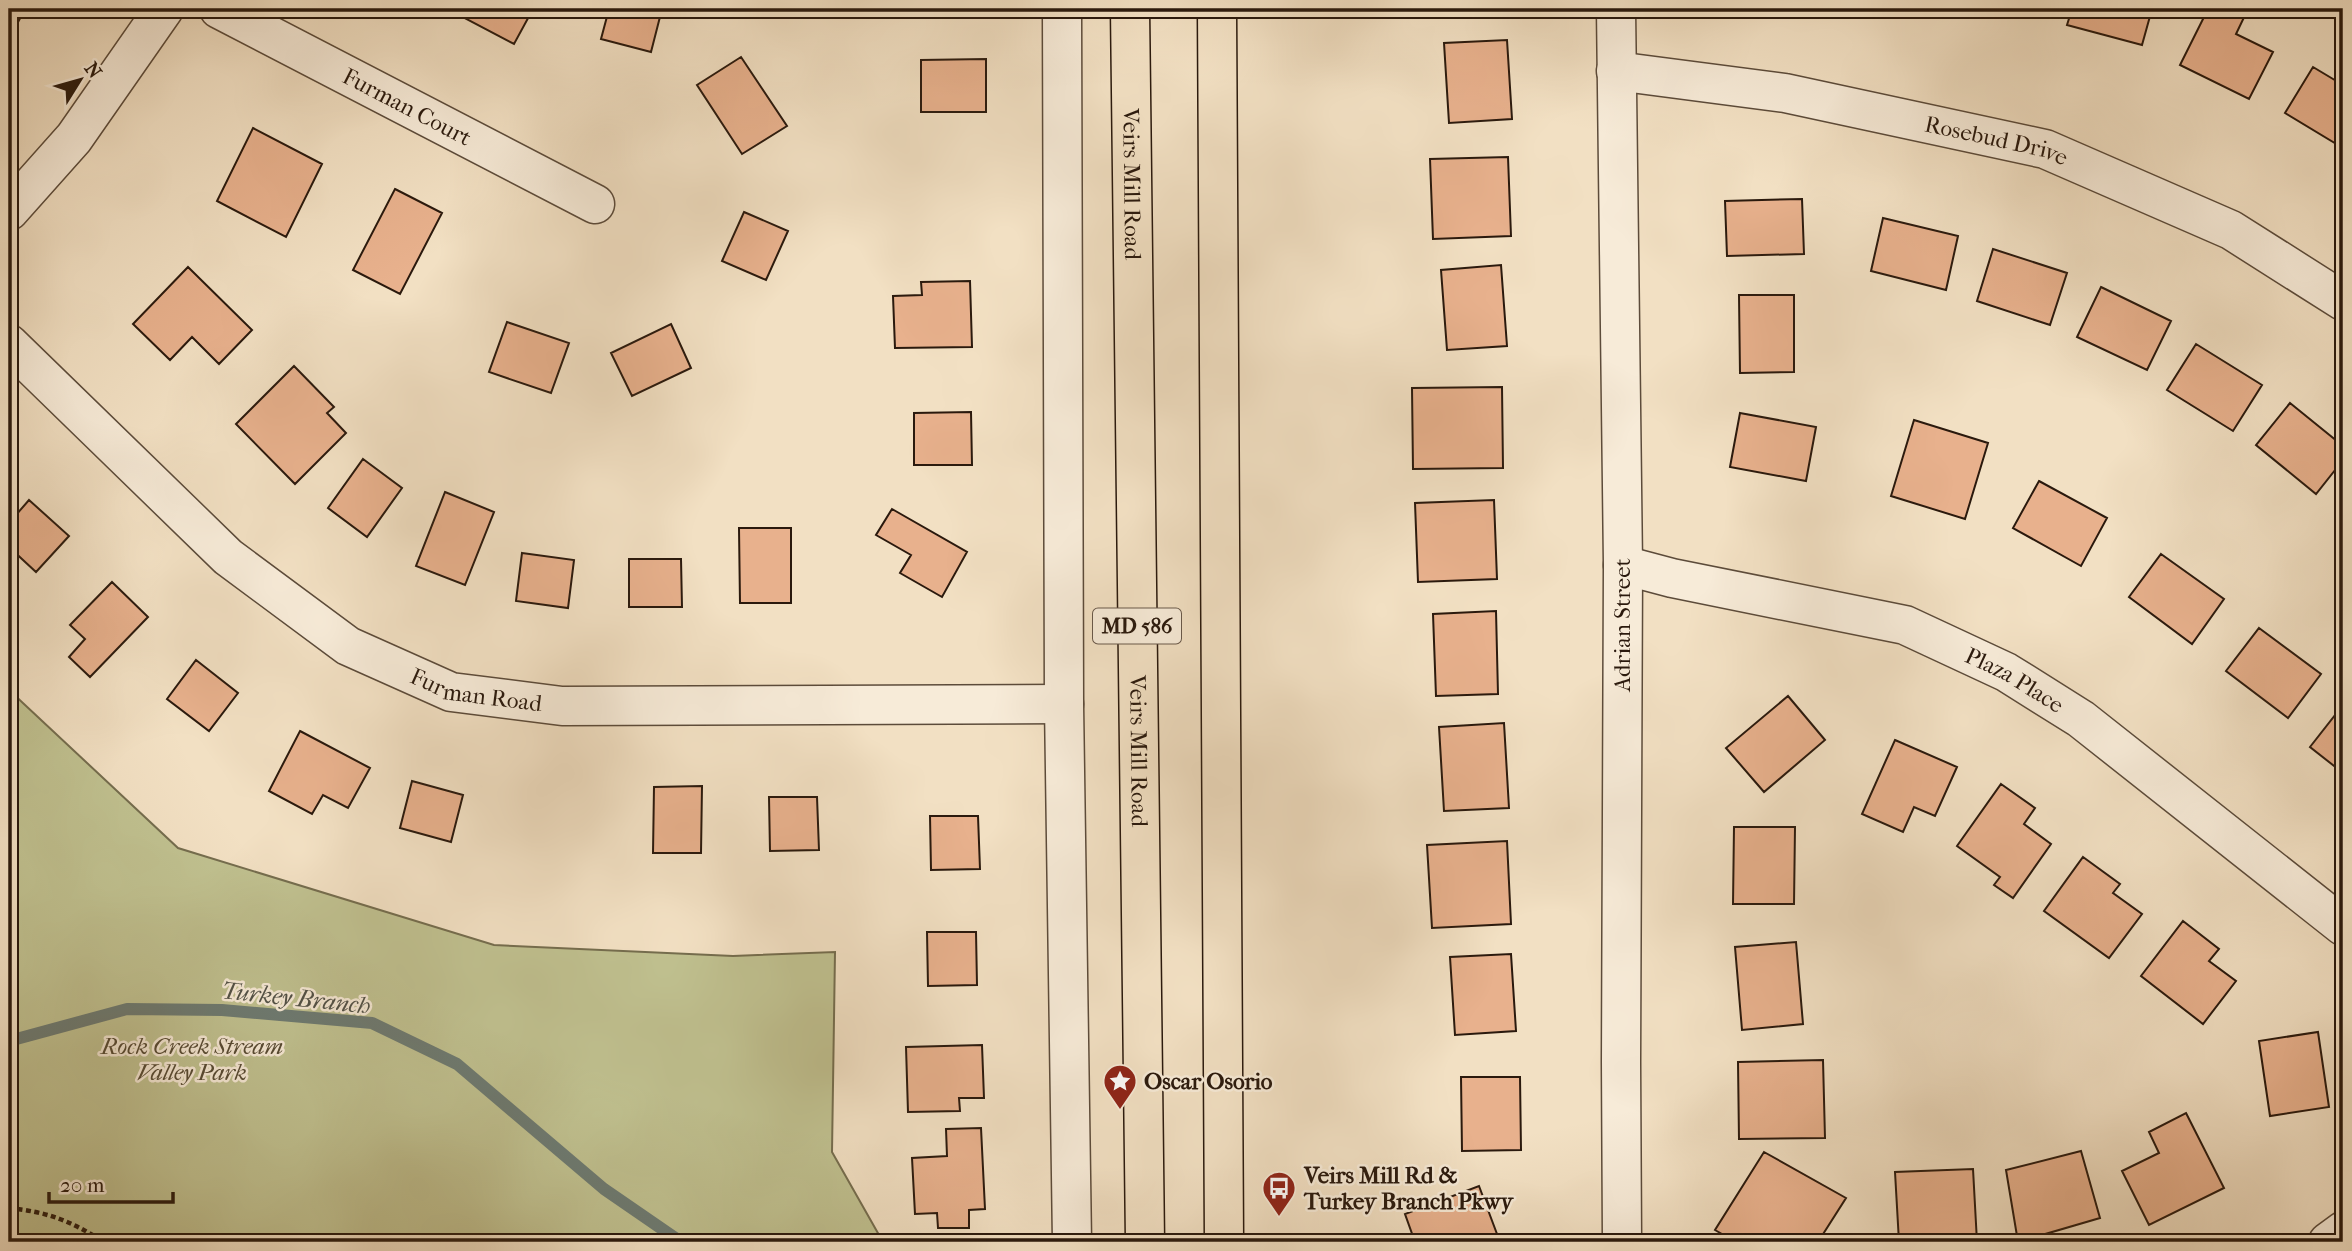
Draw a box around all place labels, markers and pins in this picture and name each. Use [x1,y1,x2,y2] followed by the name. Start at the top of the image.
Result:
[1101,1062,1139,1111] place icon: Oscar Osorio
[1144,1068,1273,1095] place label: Oscar Osorio
[1303,1162,1515,1215] place label: Veirs Mill Rd & Turkey Branch Pkwy
[1260,1169,1298,1218] bus stop icon: Veirs Mill Rd & Turkey Branch Pkwy

